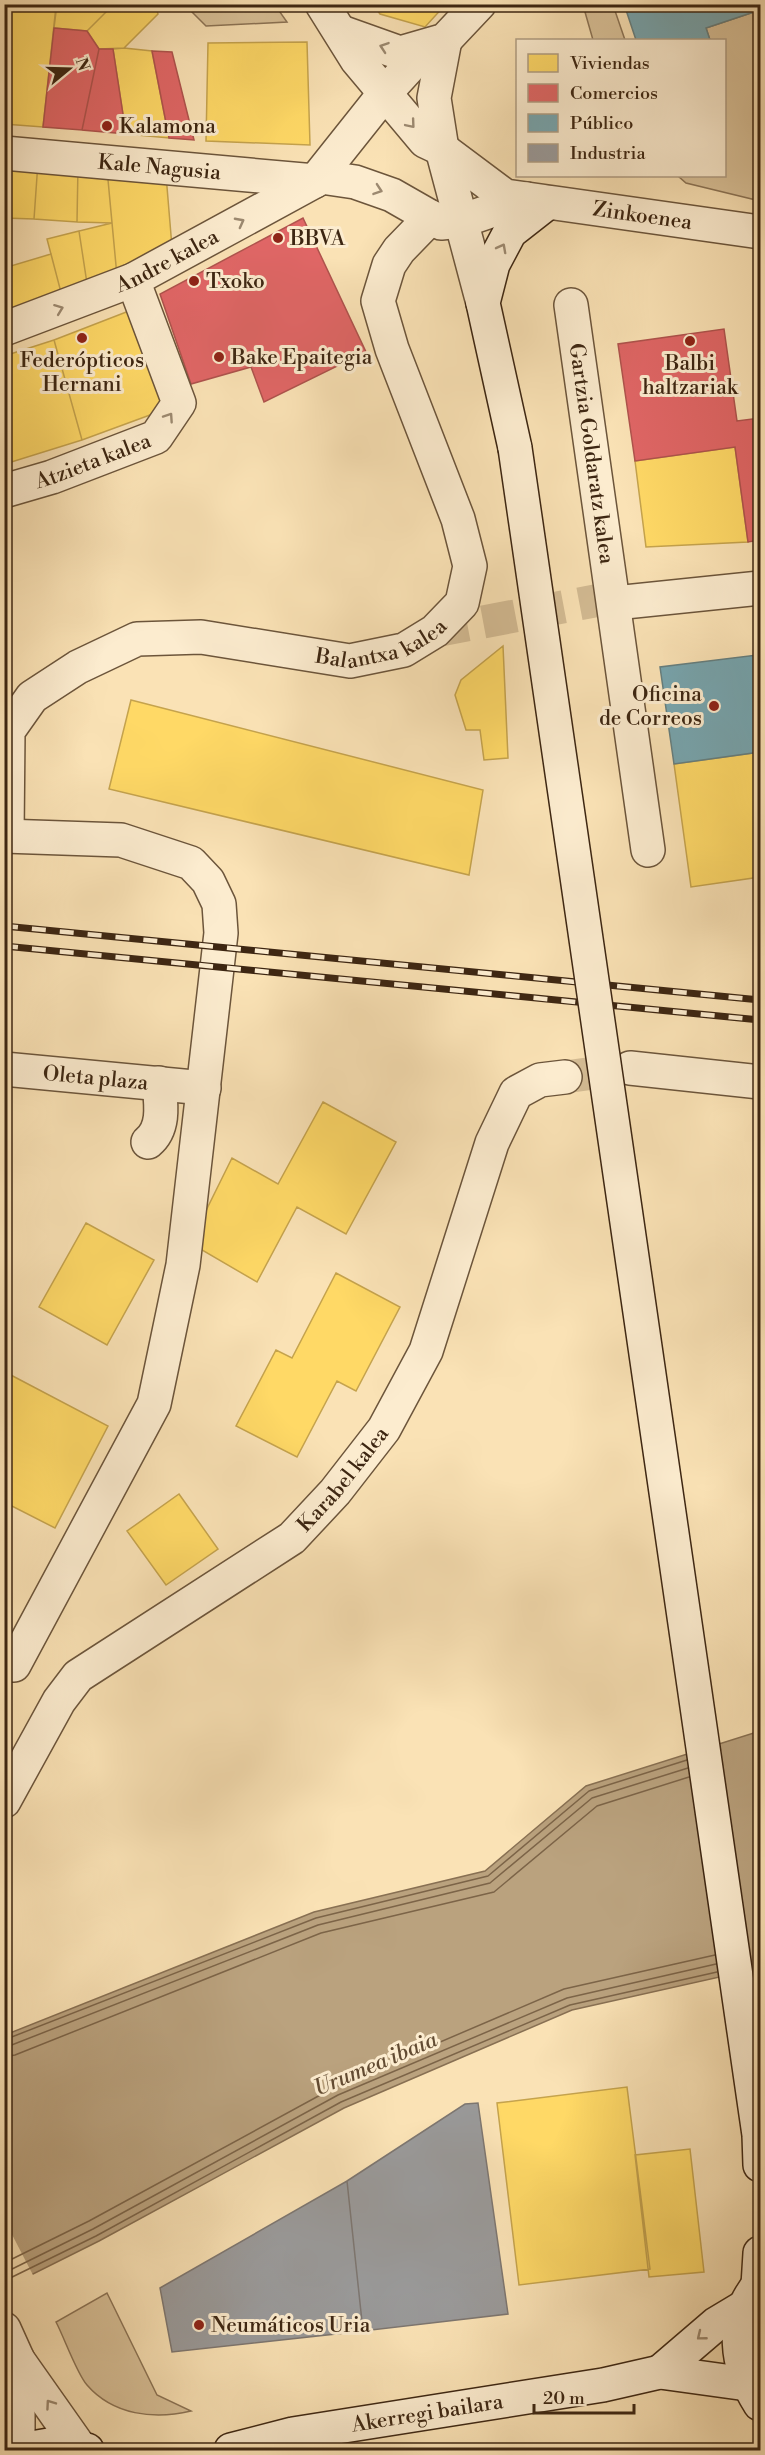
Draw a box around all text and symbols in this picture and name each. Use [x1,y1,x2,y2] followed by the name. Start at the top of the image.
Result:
[39,39,99,99] north arrow
[516,39,726,177] legend
[379,42,390,55] one-way arrow
[569,52,650,75] text: Viviendas
[71,55,94,74] text: N
[570,82,658,105] text: Comercios
[570,112,633,135] text: Público
[119,114,216,140] place label: Kalamona
[404,117,415,128] one-way arrow
[100,119,114,133] marker: Kalamona
[570,142,647,165] text: Industria
[97,149,222,187] street label: Kale Nagusia
[372,183,383,195] one-way arrow
[591,197,694,236] street label: Zinkoenea
[234,218,244,229] one-way arrow
[112,224,224,300] street label: Andre kalea
[289,226,346,252] place label: BBVA
[271,231,285,245] marker: BBVA
[494,243,506,254] one-way arrow
[206,269,265,295] place label: Txoko
[187,274,201,288] marker: Txoko
[53,303,64,316] one-way arrow
[75,331,89,345] marker: Federópticos Hernani
[683,334,697,348] marker: Balbi haltzariak
[563,342,619,566] street label: Gartzia Goldaratz kalea
[230,345,373,371] place label: Bake Epaitegia
[20,348,144,398] place label: Federópticos Hernani
[212,350,226,364] marker: Bake Epaitegia
[642,351,739,401] place label: Balbi haltzariak
[162,413,173,424] one-way arrow
[31,428,155,495] street label: Atzieta kalea
[312,614,453,675] street label: Balantxa kalea
[599,682,702,732] place label: Oficina de Correos
[707,699,721,713] marker: Oficina de Correos
[42,1061,150,1097] street label: Oleta plaza
[292,1422,395,1538] street label: Karabel kalea
[310,2026,442,2103] water label: Urumea ibaia
[211,2313,371,2339] place label: Neumáticos Uria
[192,2318,206,2332] marker: Neumáticos Uria
[697,2329,708,2340] one-way arrow
[534,2377,634,2415] scale bar
[543,2387,585,2410] text: 20 m
[349,2389,505,2439] street label: Akerregi bailara
[46,2400,57,2411] one-way arrow

